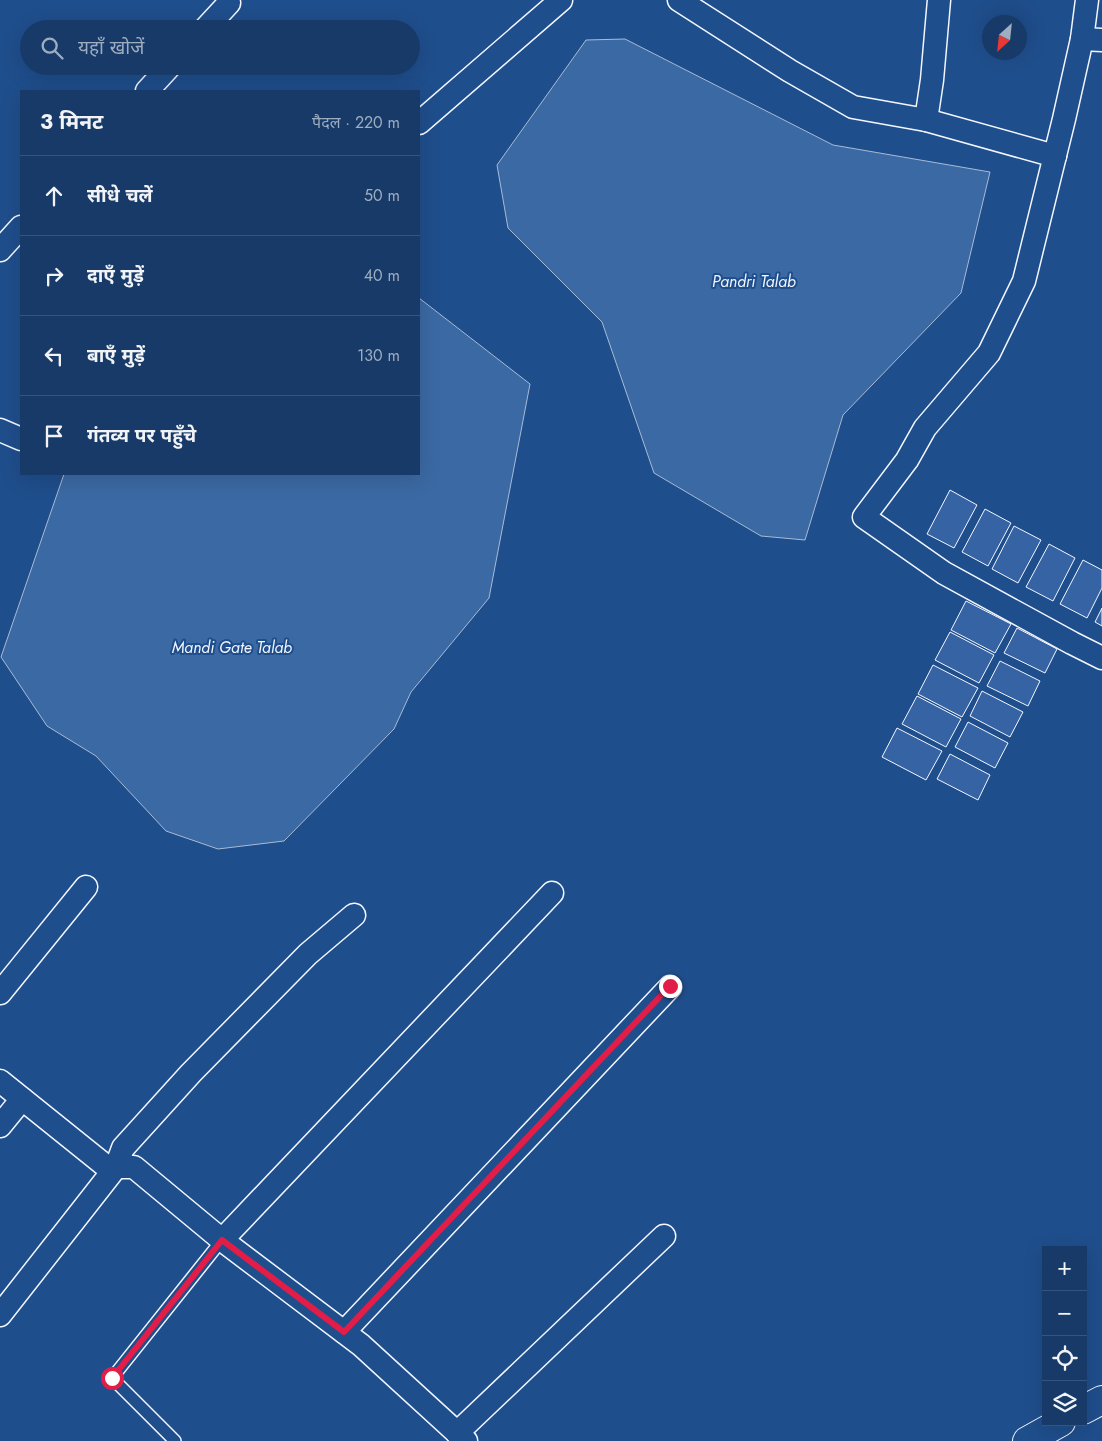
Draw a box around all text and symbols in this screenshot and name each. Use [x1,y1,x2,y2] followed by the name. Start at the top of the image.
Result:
[982,15,1027,60] north arrow
[20,20,420,75] search box
[38,34,66,62] icon: search
[78,34,144,61] text: यहाँ खोजें
[40,107,103,137] text: 3 मिनट
[312,111,400,134] text: पैदल · 220 m
[40,182,68,210] icon: ahead
[87,182,153,209] text: सीधे चलें
[364,184,400,207] text: 50 m
[40,262,68,290] icon: right
[87,262,144,289] text: दाएँ मुड़ें
[364,264,400,287] text: 40 m
[712,270,796,293] water label: Pandri Talab
[40,342,68,370] icon: left
[87,342,145,369] text: बाएँ मुड़ें
[357,344,400,367] text: 130 m
[40,422,68,450] icon: arrive
[87,422,196,449] text: गंतव्य पर पहुँचे
[172,636,292,659] water label: Mandi Gate Talab
[659,975,682,998] route end
[1042,1246,1087,1426] map controls
[1042,1246,1087,1291] button: +
[1042,1291,1087,1336] button: −
[1042,1336,1087,1381] button: locate
[101,1367,124,1390] route start
[1042,1381,1087,1426] button: layers

